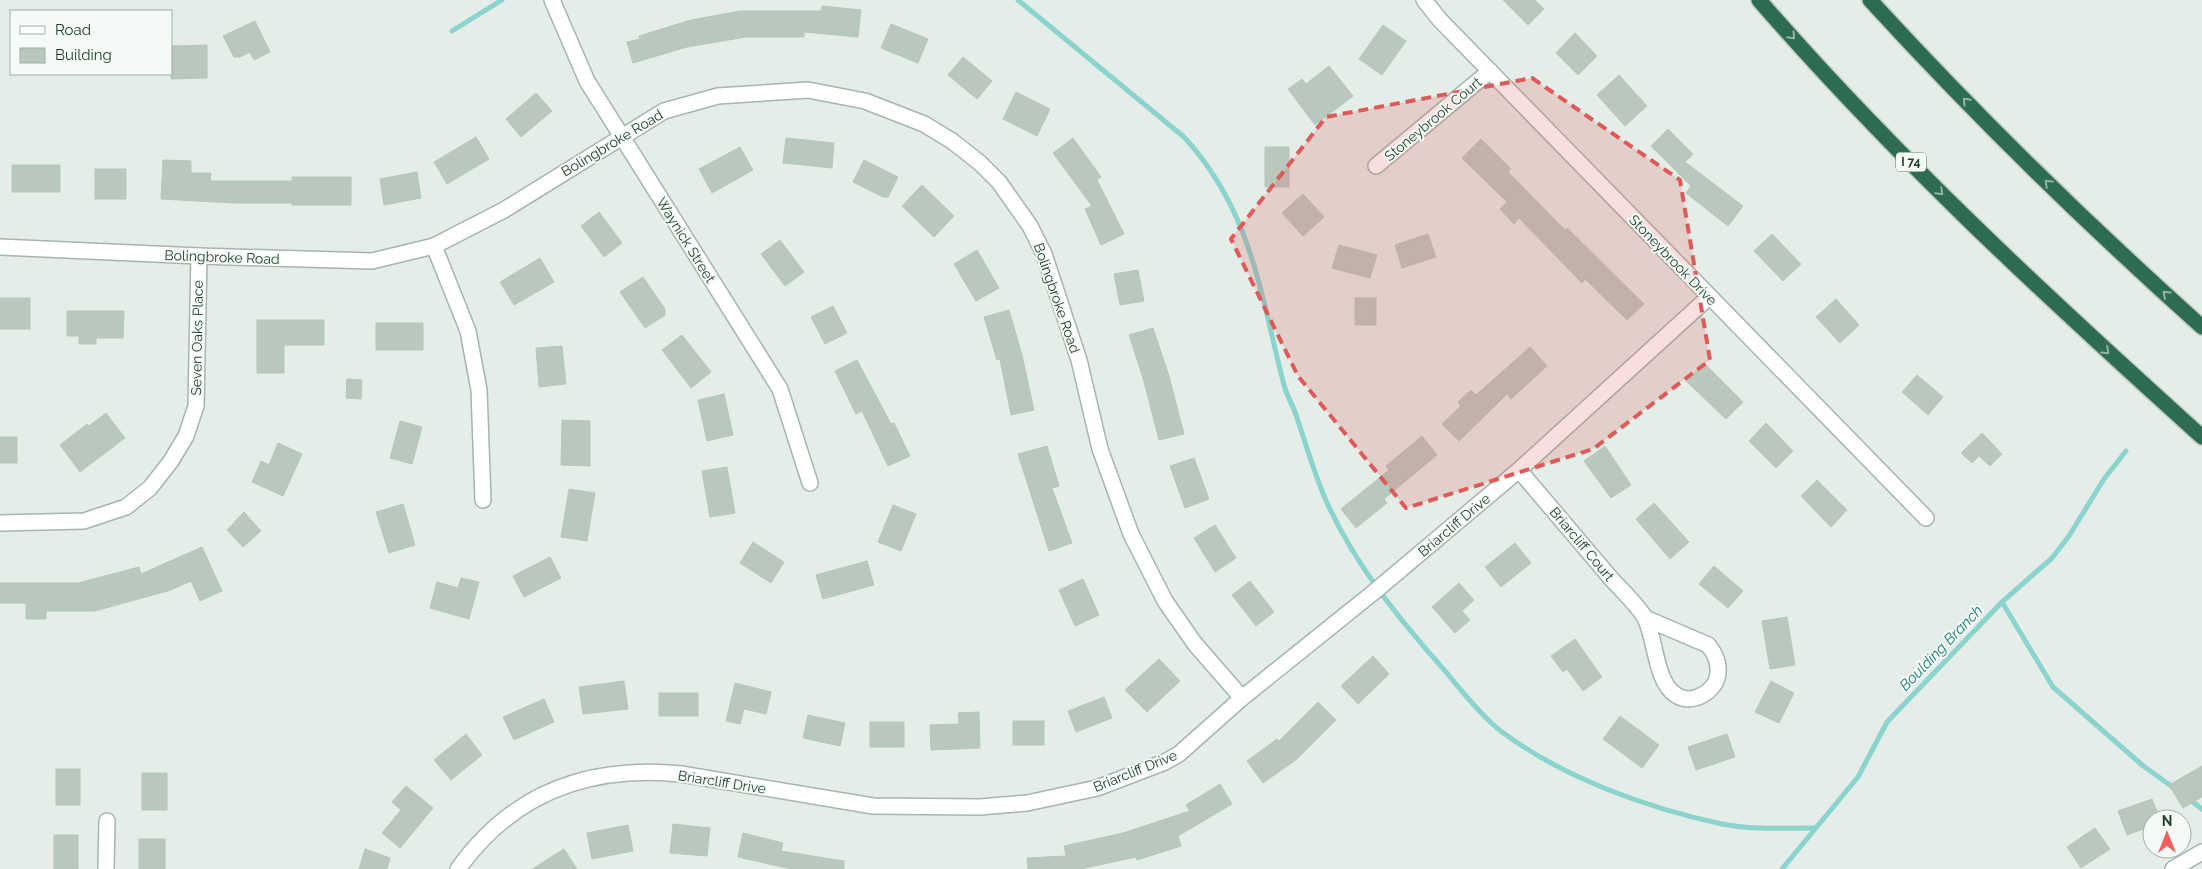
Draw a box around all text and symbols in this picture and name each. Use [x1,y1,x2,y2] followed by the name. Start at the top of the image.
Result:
[10,10,172,75] legend
[55,21,91,39] text: Road
[1786,31,1795,40] one-way arrow
[55,46,112,64] text: Building
[1381,74,1485,164] street label: Stoneybrook Court
[1963,98,1972,107] one-way arrow
[558,106,666,180] street label: Bolingbroke Road
[1896,152,1926,172] road number: I 74
[2044,180,2053,189] one-way arrow
[1934,186,1943,195] one-way arrow
[653,194,719,286] street label: Waynick Street
[1626,211,1720,309] street label: Stoneybrook Drive
[1031,241,1083,355] street label: Bolingbroke Road
[164,247,280,267] street label: Bolingbroke Road
[188,280,206,396] street label: Seven Oaks Place
[2163,291,2172,300] one-way arrow
[2101,345,2110,354] one-way arrow
[1415,490,1493,560] street label: Briarcliff Drive
[1546,504,1618,584] street label: Briarcliff Court
[1896,601,1986,695] water label: Boulding Branch
[1091,747,1179,795] street label: Briarcliff Drive
[677,767,767,797] street label: Briarcliff Drive
[2142,809,2192,859] north arrow
[2162,813,2172,829] text: N

